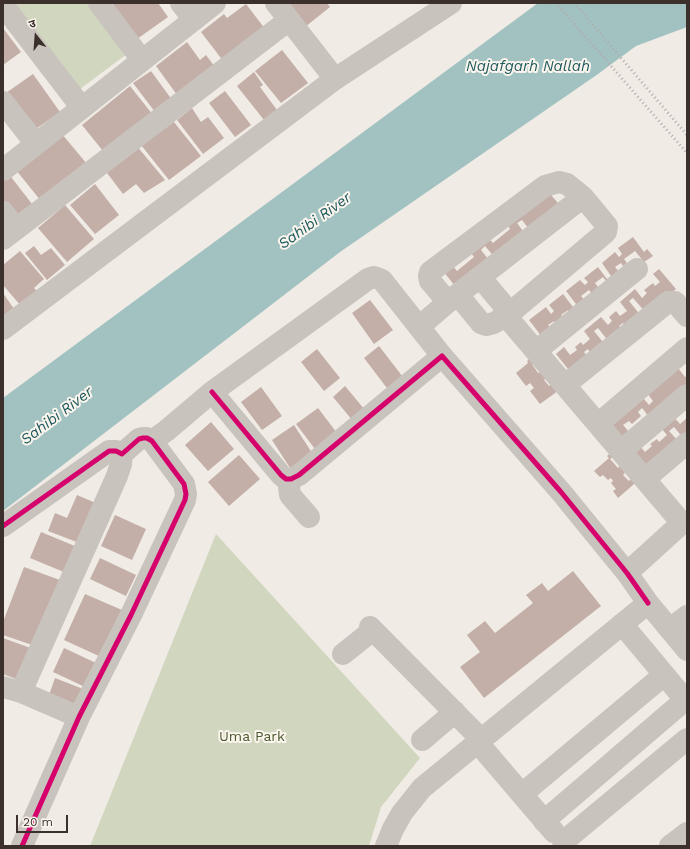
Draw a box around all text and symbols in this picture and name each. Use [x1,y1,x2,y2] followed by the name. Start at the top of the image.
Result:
[16,16,56,56] north arrow
[27,17,37,31] text: उ
[466,58,590,76] water label: Najafgarh Nallah
[275,189,355,253] water label: Sahibi River
[18,383,96,449] water label: Sahibi River
[219,729,285,745] park label: Uma Park
[18,807,70,833] scale bar
[23,815,53,829] text: 20 m

